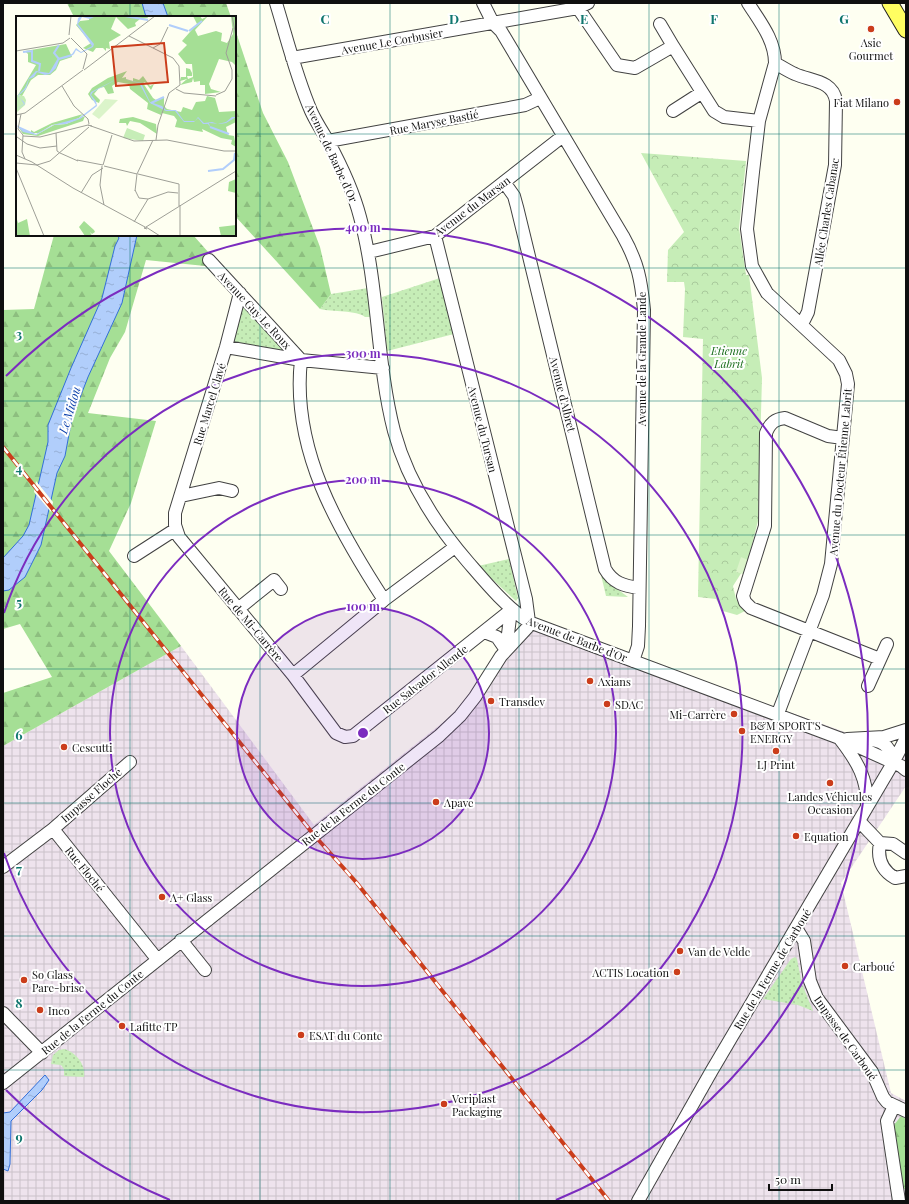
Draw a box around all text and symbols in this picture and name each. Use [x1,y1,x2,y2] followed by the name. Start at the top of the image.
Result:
[320,10,330,27] text: C
[449,10,459,27] text: D
[580,10,588,27] text: E
[710,10,718,27] text: F
[839,10,849,27] text: G
[16,16,236,236] inset map
[866,24,876,34] marker: Asie Gourmet
[339,25,444,58] street label: Avenue Le Corbusier
[849,35,893,63] place label: Asie Gourmet
[834,95,889,110] place label: Fiat Milano
[892,97,902,107] marker: Fiat Milano
[302,101,361,205] street label: Avenue de Barbe d'Or
[388,106,480,138] street label: Rue Maryse Bastié
[810,157,842,268] street label: Allée Charles Cabanac
[430,172,513,240] street label: Avenue du Marsan
[345,219,381,235] text: 400 m
[214,267,295,352] street label: Avenue Guy Le Roux
[634,291,649,427] street label: Avenue de la Grande Lande
[16,325,22,342] text: 3
[710,343,747,371] park label: Etienne Labrit
[346,345,381,361] text: 300 m
[546,354,580,433] street label: Avenue d'Albret
[189,361,229,447] street label: Rue Marcel Clavé
[465,383,501,474] street label: Avenue du Tursan
[54,384,84,436] water label: Le Midou
[825,388,855,557] street label: Avenue du Docteur Étienne Labrit
[16,459,23,476] text: 4
[345,471,381,487] text: 200 m
[215,584,287,665] street label: Rue de Mi-Carrère
[16,593,22,610] text: 5
[346,598,380,614] text: 100 m
[524,613,630,665] street label: Avenue de Barbe d'Or
[379,641,471,717] street label: Rue Salvador Allende
[597,674,631,689] place label: Axians
[585,676,595,686] marker: Axians
[499,694,546,709] place label: Transdev
[486,696,496,706] marker: Transdev
[615,697,643,712] place label: SDAC
[602,699,612,709] marker: SDAC
[669,707,726,722] place label: Mi-Carrère
[729,709,739,719] marker: Mi-Carrère
[750,718,821,746] place label: B&M SPORT'S ENERGY
[15,726,23,743] text: 6
[356,726,370,740] centre of rings
[737,726,747,736] marker: B&M SPORT'S ENERGY
[72,740,112,755] place label: Cescutti
[59,742,69,752] marker: Cescutti
[771,746,781,756] marker: LJ Print
[757,757,795,772] place label: LJ Print
[298,759,408,849] street label: Rue de la Ferme du Conte
[57,764,125,826] street label: Impasse Floché
[825,778,835,788] marker: Landes Véhicules Occasion
[788,789,872,817] place label: Landes Véhicules Occasion
[443,795,474,810] place label: Apave
[431,797,441,807] marker: Apave
[804,829,849,844] place label: Equation
[791,831,801,841] marker: Equation
[62,843,108,895] street label: Rue Floché
[16,860,22,877] text: 7
[169,890,212,905] place label: A+ Glass
[157,892,167,902] marker: A+ Glass
[730,905,814,1032] street label: Rue de la Ferme de Carboué
[687,944,751,959] place label: Van de Velde
[675,946,685,956] marker: Van de Velde
[853,959,895,974] place label: Carboué
[840,961,850,971] marker: Carboué
[591,965,669,980] place label: ACTIS Location
[38,966,146,1058] street label: Rue de la Ferme du Conte
[32,967,85,995] place label: So Glass Pare-brise
[672,967,682,977] marker: ACTIS Location
[19,975,29,985] marker: So Glass Pare-brise
[811,993,881,1084] street label: Impasse de Carboué
[15,994,23,1011] text: 8
[48,1003,70,1018] place label: Ineo
[35,1005,45,1015] marker: Ineo
[130,1019,178,1034] place label: Lafitte TP
[117,1021,127,1031] marker: Lafitte TP
[309,1028,383,1043] place label: ESAT du Conte
[296,1030,306,1040] marker: ESAT du Conte
[451,1091,502,1119] place label: Veriplast Packaging
[439,1099,449,1109] marker: Veriplast Packaging
[15,1128,23,1145] text: 9
[769,1166,832,1192] scale bar
[775,1171,801,1187] text: 50 m

